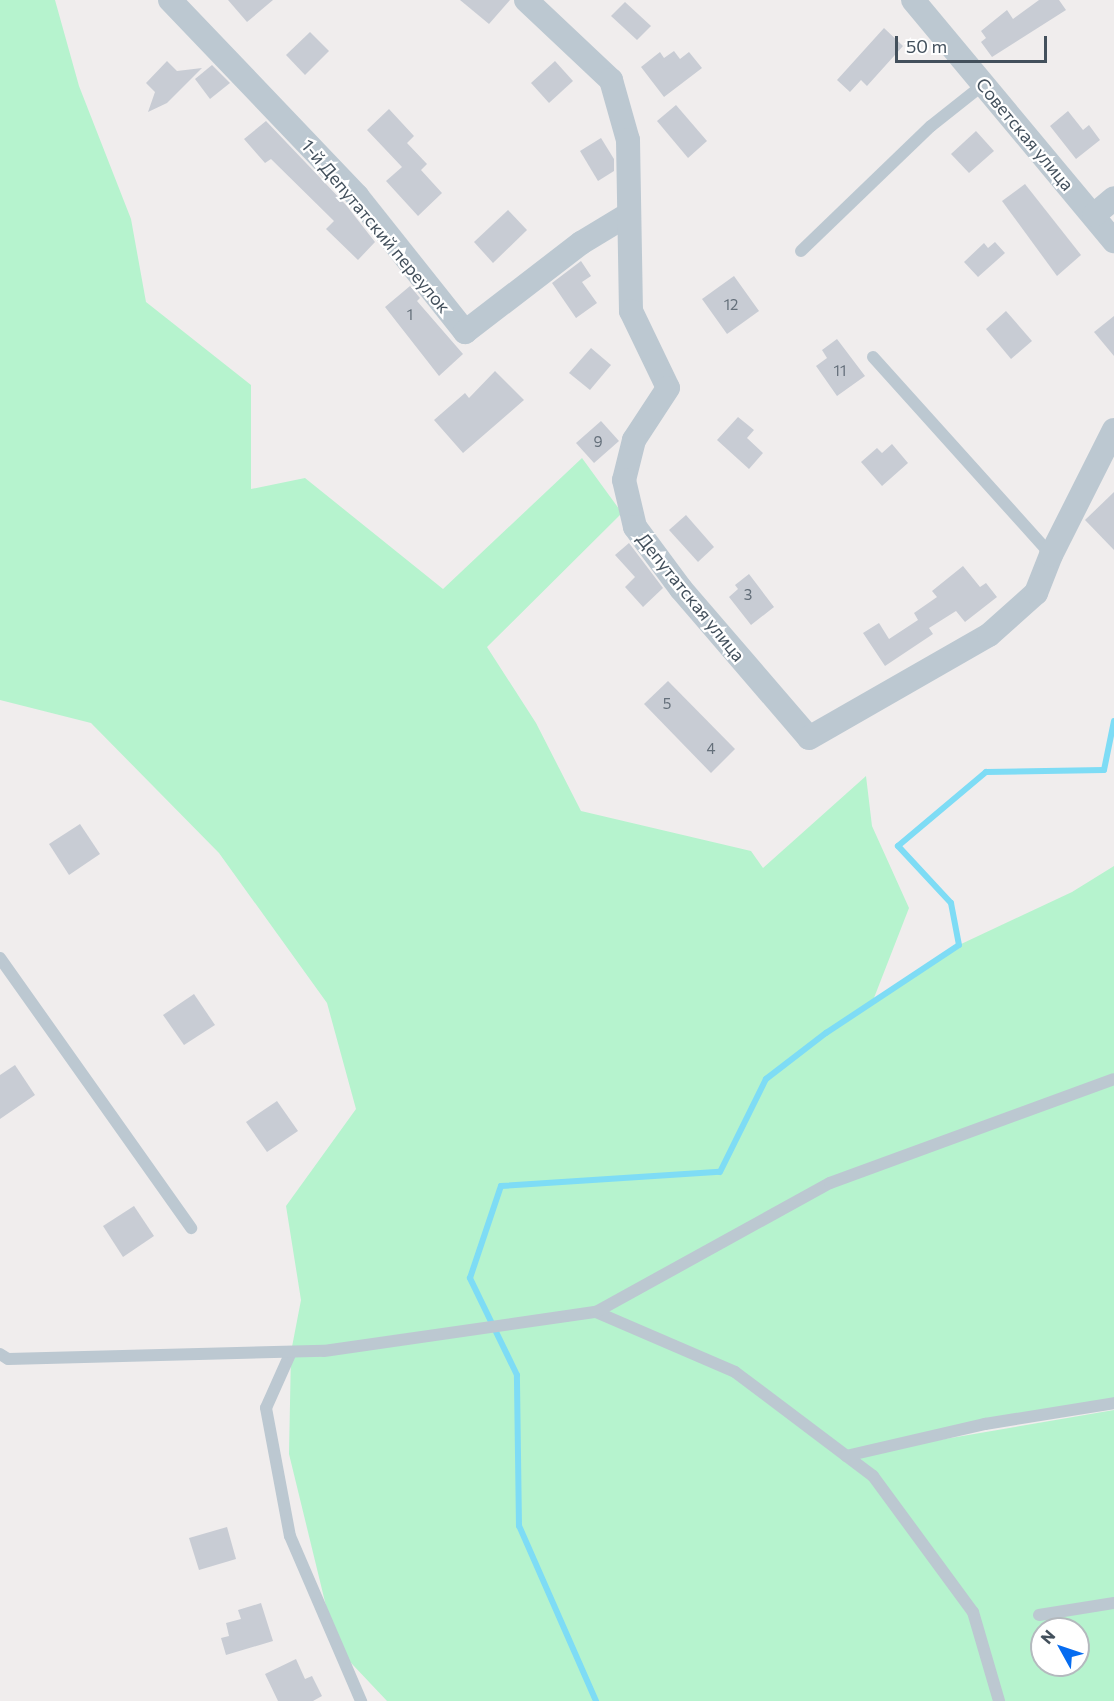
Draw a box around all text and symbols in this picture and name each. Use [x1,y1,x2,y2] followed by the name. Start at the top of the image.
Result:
[898,24,1050,62] scale bar
[906,35,947,57] text: 50 m
[972,73,1078,195] street label: Советская улица
[297,135,455,317] street label: 1-й Депутатский переулок
[724,296,738,314] house number: 12
[407,306,413,324] house number: 1
[834,362,846,380] house number: 11
[593,433,603,451] house number: 9
[632,528,750,666] street label: Депутатская улица
[744,586,752,604] house number: 3
[663,695,671,713] house number: 5
[707,740,715,758] house number: 4
[1030,1617,1090,1677] north arrow
[1036,1626,1058,1647] text: N

